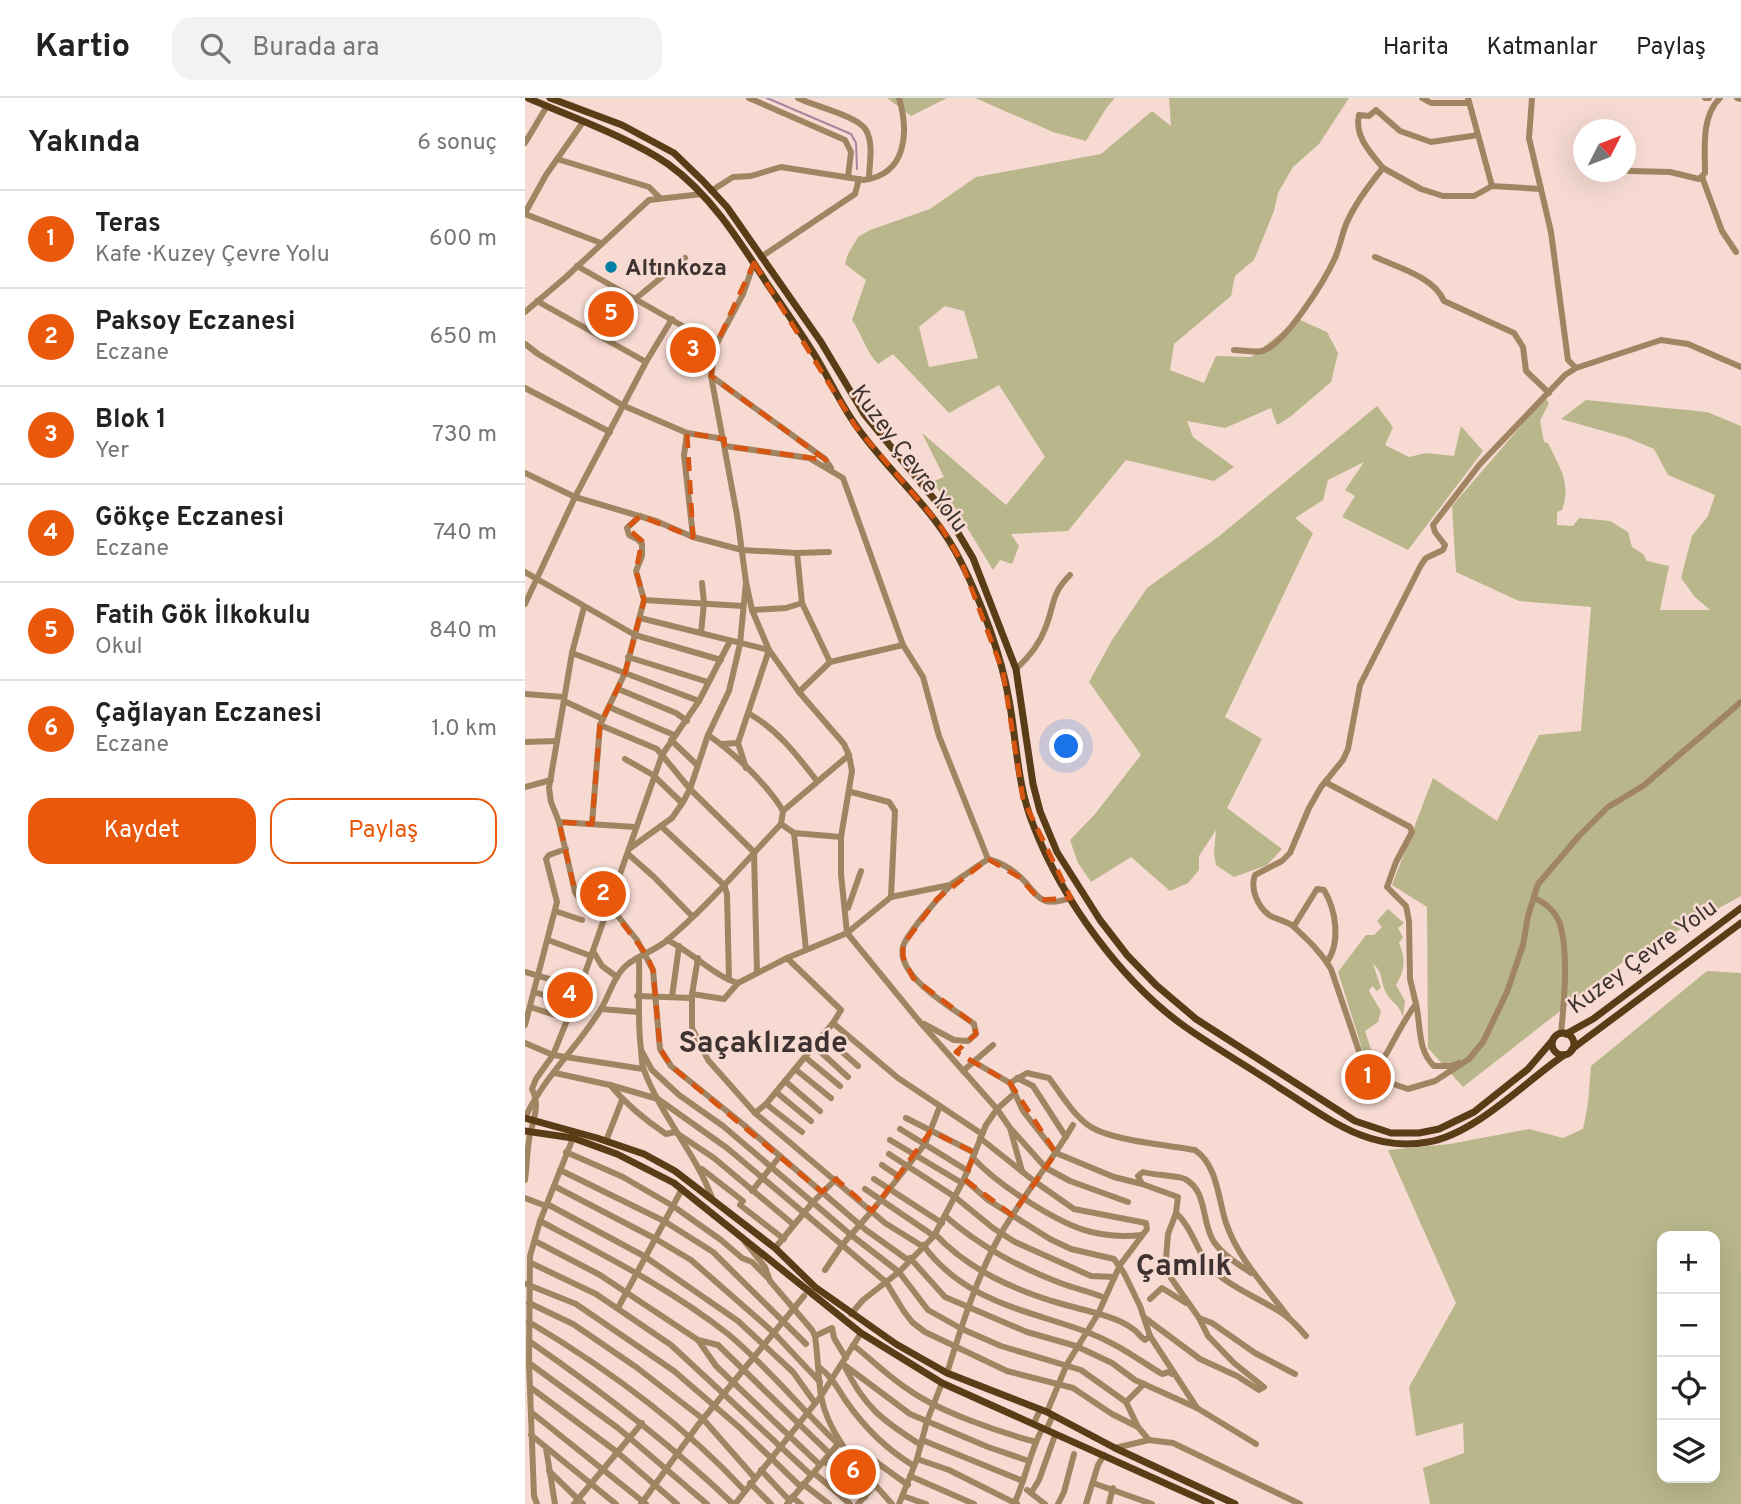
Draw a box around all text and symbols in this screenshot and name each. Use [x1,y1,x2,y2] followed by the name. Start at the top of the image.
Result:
[172,17,662,80] search box
[35,27,130,69] text: Kartio
[196,29,234,67] icon: search
[252,32,380,65] text: Burada ara
[1383,33,1449,63] text: Harita
[1487,33,1598,63] text: Katmanlar
[1636,33,1706,63] text: Paylaş
[1573,119,1636,182] north arrow
[28,125,140,162] text: Yakında
[417,129,497,158] text: 6 sonuç
[95,208,161,241] text: Teras
[46,225,56,254] text: 1
[429,225,497,254] text: 600 m
[95,241,330,270] text: Kafe · Kuzey Çevre Yolu
[625,255,727,284] place label: Altınkoza
[603,259,619,275] marker: Altınkoza
[588,288,634,340] pin: 5
[95,306,295,339] text: Paksoy Eczanesi
[44,323,58,352] text: 2
[429,323,497,352] text: 650 m
[670,324,716,376] pin: 3
[95,339,169,368] text: Eczane
[843,380,973,539] street label: Kuzey Çevre Yolu
[95,404,167,437] text: Blok 1
[44,421,58,450] text: 3
[432,421,497,450] text: 730 m
[95,437,129,466] text: Yer
[95,502,284,535] text: Gökçe Eczanesi
[44,519,58,548] text: 4
[433,519,497,548] text: 740 m
[95,535,169,564] text: Eczane
[95,600,311,633] text: Fatih Gök İlkokulu
[44,617,58,646] text: 5
[429,617,497,646] text: 840 m
[95,633,143,662] text: Okul
[95,698,322,731] text: Çağlayan Eczanesi
[44,715,58,744] text: 6
[431,715,497,744] text: 1.0 km
[1049,729,1083,763] your location
[95,731,169,760] text: Eczane
[28,798,256,864] button: Kaydet
[270,798,497,864] button: Paylaş
[580,868,626,920] pin: 2
[1563,894,1724,1022] street label: Kuzey Çevre Yolu
[547,969,593,1021] pin: 4
[678,1026,848,1063] district label: Saçaklızade
[1345,1051,1391,1103] pin: 1
[1657,1231,1720,1483] map controls
[1657,1231,1720,1294] button: +
[1136,1249,1232,1286] district label: Çamlık
[1657,1294,1720,1357] button: −
[1657,1357,1720,1420] button: locate
[1657,1420,1720,1483] button: layers
[830,1446,876,1498] pin: 6

